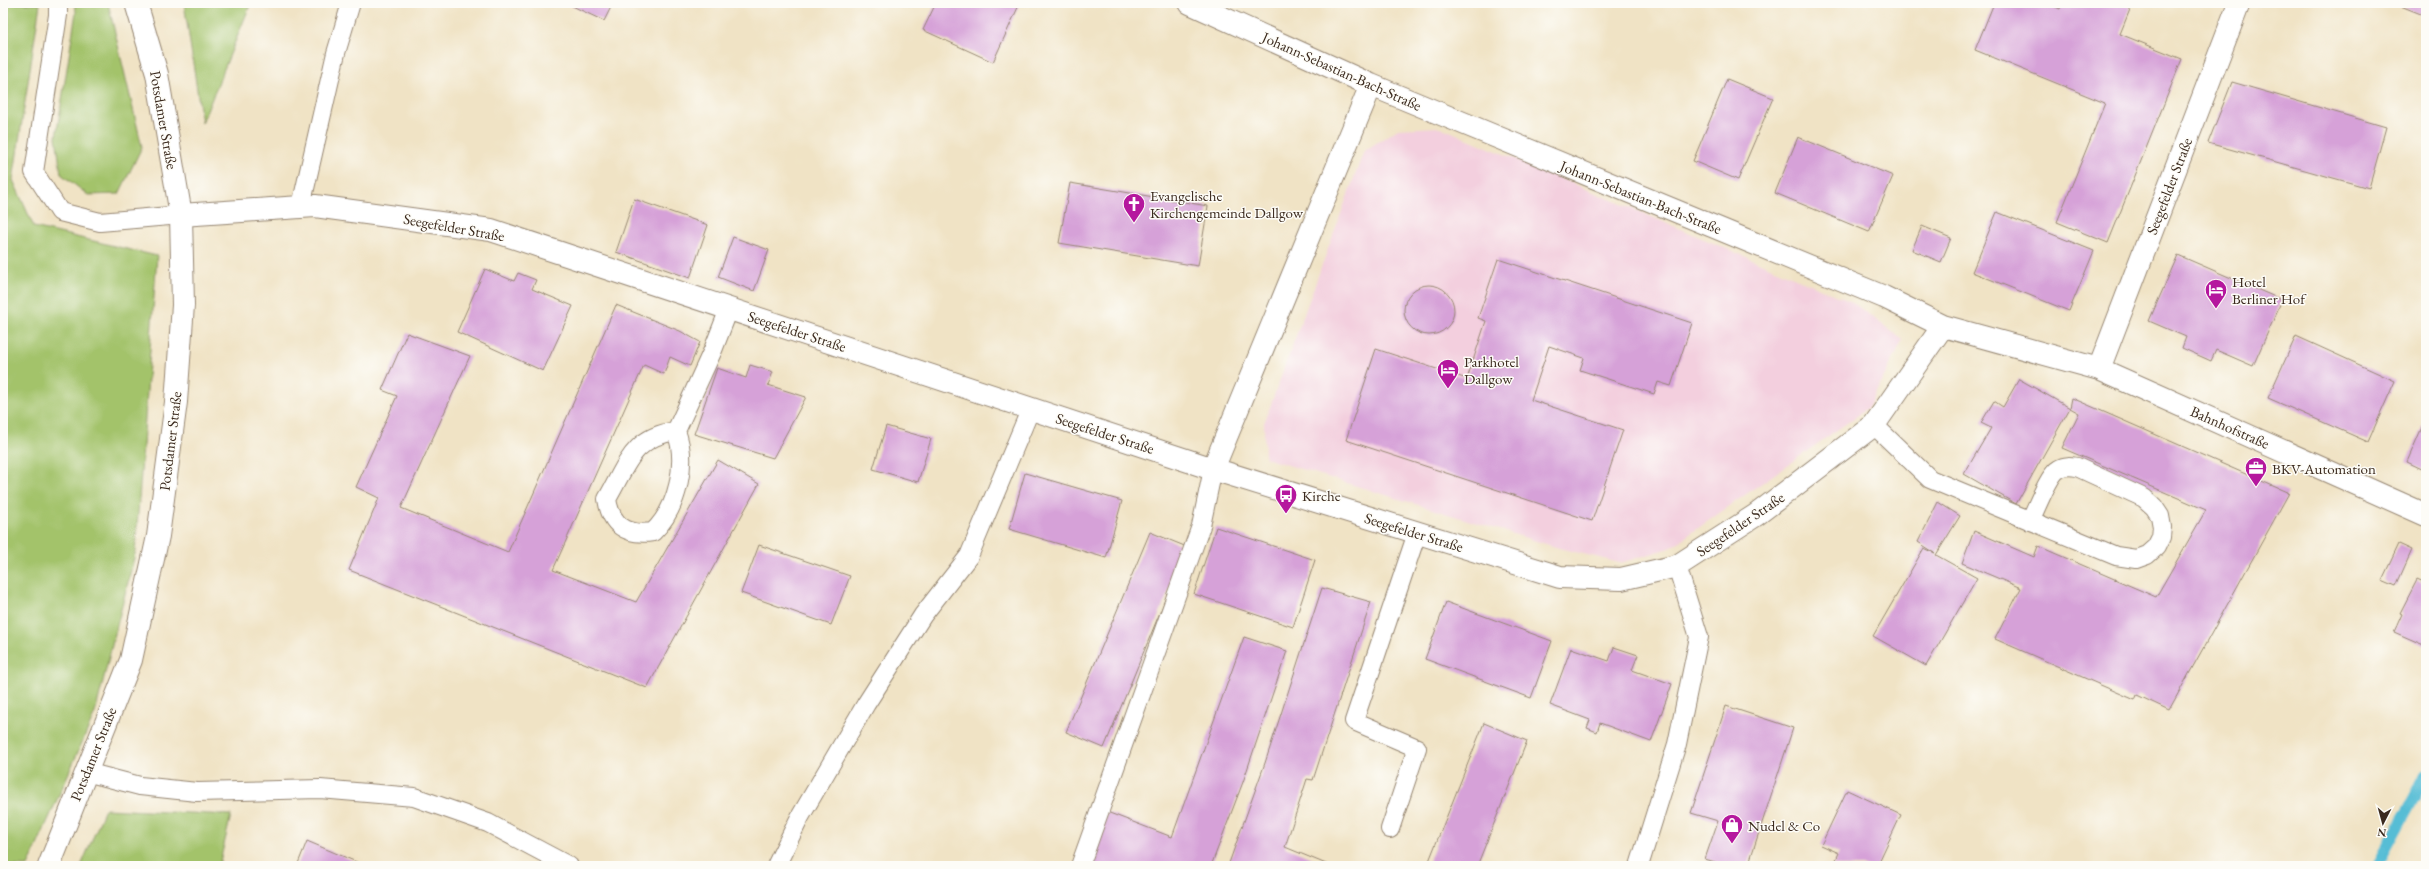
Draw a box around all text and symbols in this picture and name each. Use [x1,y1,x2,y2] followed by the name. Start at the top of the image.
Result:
[1258,26,1425,115] street label: Johann-Sebastian-Bach-Straße
[146,69,182,171] street label: Potsdamer Straße
[2142,135,2196,237] street label: Seegefelder Straße
[1556,155,1725,238] street label: Johann-Sebastian-Bach-Straße
[1150,186,1304,222] place label: Evangelische Kirchengemeinde Dallgow
[1121,191,1147,224] church icon: Evangelische Kirchengemeinde Dallgow
[402,209,506,245] street label: Seegefelder Straße
[2232,272,2307,308] place label: Hotel Berliner Hof
[2203,277,2229,310] hotel icon: Hotel Berliner Hof
[745,306,849,356] street label: Seegefelder Straße
[1464,352,1519,388] place label: Parkhotel Dallgow
[1435,357,1461,390] hotel icon: Parkhotel Dallgow
[154,390,186,492] street label: Potsdamer Straße
[2188,401,2273,453] street label: Bahnhofstraße
[1053,408,1157,458] street label: Seegefelder Straße
[2243,455,2269,488] office icon: BKV-Automation
[2272,459,2376,478] place label: BKV-Automation
[1273,482,1299,515] bus stop icon: Kirche
[1302,486,1341,505] place label: Kirche
[1692,487,1788,560] street label: Seegefelder Straße
[1362,508,1466,556] street label: Seegefelder Straße
[66,704,121,804] street label: Potsdamer Straße
[2363,803,2403,843] north arrow
[1719,812,1745,845] shop icon: Nudel & Co
[1748,816,1820,835] place label: Nudel & Co
[2377,826,2387,840] text: N

